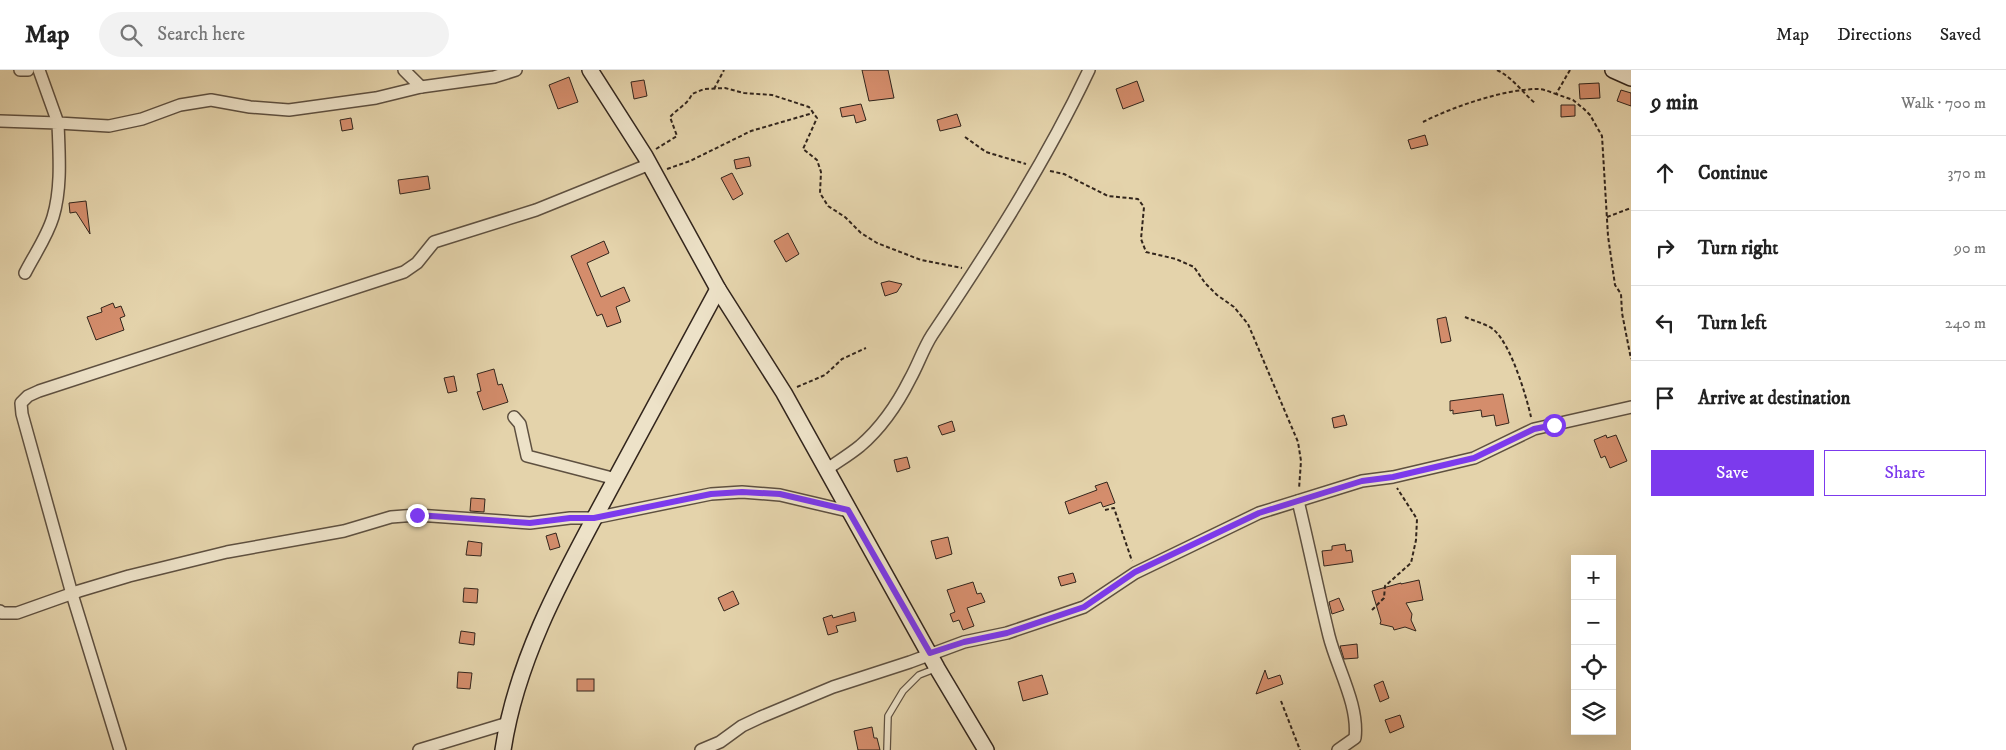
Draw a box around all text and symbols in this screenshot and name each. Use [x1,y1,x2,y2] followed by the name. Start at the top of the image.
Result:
[99,12,449,57] search box
[25,20,69,50] text: Map
[117,21,145,49] icon: search
[157,23,245,46] text: Search here
[1776,24,1809,46] text: Map
[1837,24,1912,46] text: Directions
[1940,24,1981,46] text: Saved
[1651,90,1698,116] text: 9 min
[1901,93,1986,113] text: Walk · 700 m
[1651,159,1679,187] icon: ahead
[1698,162,1768,185] text: Continue
[1948,163,1986,183] text: 370 m
[1651,234,1679,262] icon: right
[1698,237,1778,260] text: Turn right
[1954,238,1986,258] text: 90 m
[1651,309,1679,337] icon: left
[1698,312,1767,335] text: Turn left
[1945,313,1986,333] text: 240 m
[1651,384,1679,412] icon: arrive
[1698,387,1850,410] text: Arrive at destination
[1543,414,1566,437] route start
[1651,450,1814,496] button: Save
[1824,450,1986,496] button: Share
[406,504,429,527] route end
[1571,555,1616,735] map controls
[1571,555,1616,600] button: +
[1571,600,1616,645] button: −
[1571,645,1616,690] button: locate
[1571,690,1616,735] button: layers

